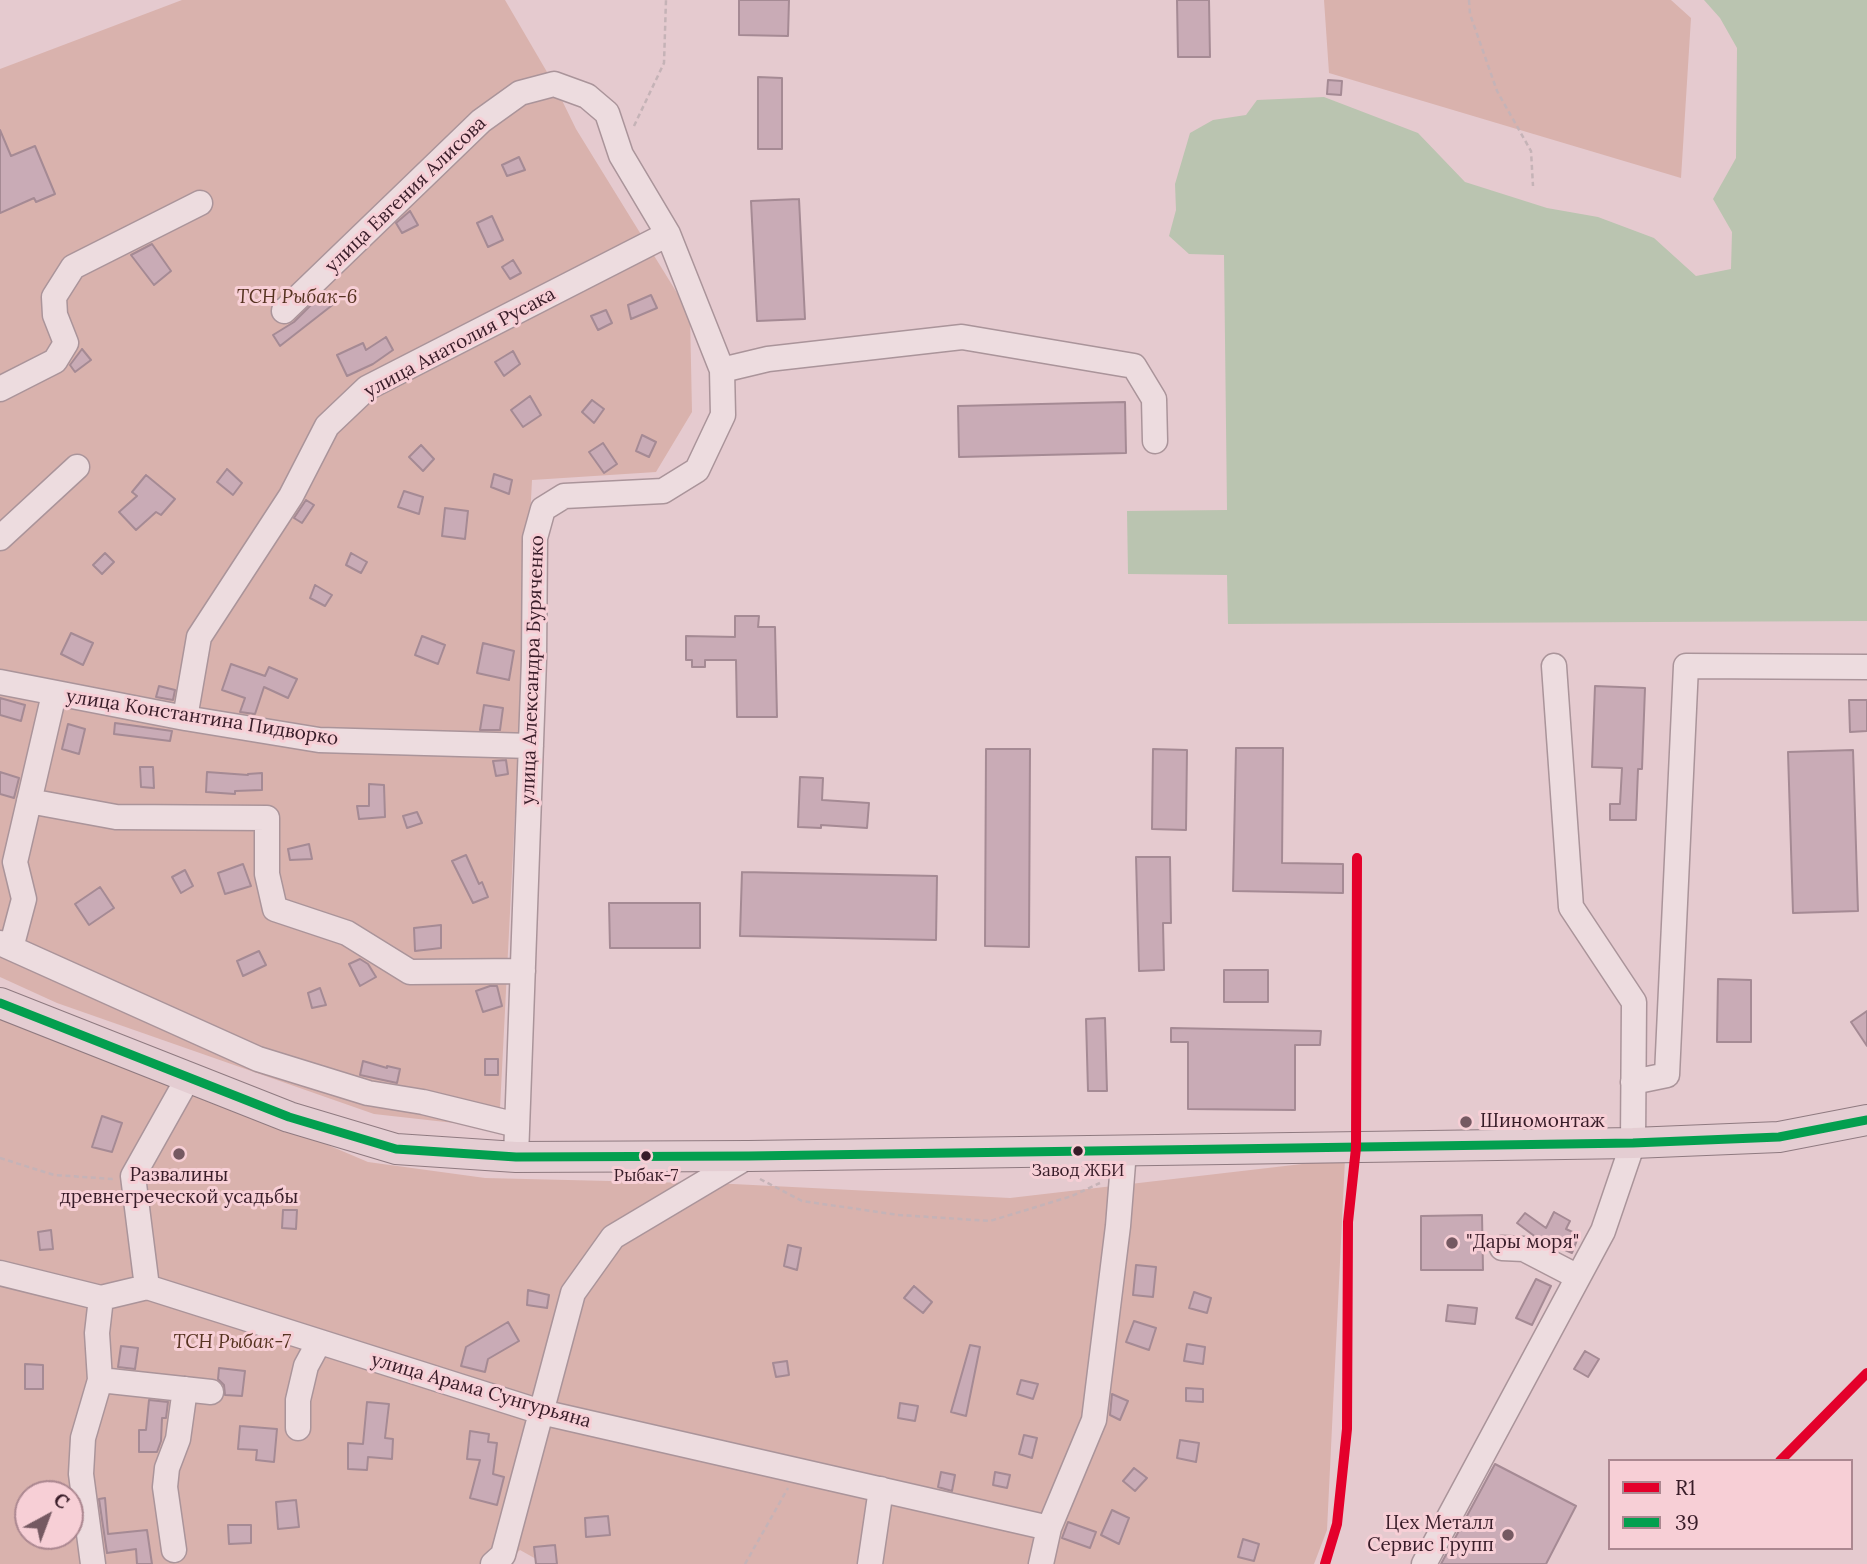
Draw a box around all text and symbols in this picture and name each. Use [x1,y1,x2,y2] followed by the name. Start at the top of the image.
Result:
[321,112,491,278] street label: улица Евгения Алисова
[360,283,560,403] street label: улица Анатолия Русака
[237,287,357,309] park label: ТСН Рыбак-6
[517,535,549,805] street label: улица Александра Буряченко
[64,685,340,751] street label: улица Константина Пидворко
[1480,1111,1605,1133] place label: Шиномонтаж
[1458,1114,1474,1130] marker: Шиномонтаж
[1071,1144,1085,1158] marker: Завод ЖБИ
[171,1146,187,1162] marker: Развалины древнегреческой усадьбы
[639,1149,653,1163] marker: Рыбак-7
[1032,1161,1124,1181] place label: Завод ЖБИ
[60,1165,298,1209] place label: Развалины древнегреческой усадьбы
[614,1166,678,1186] place label: Рыбак-7
[1466,1232,1579,1254] place label: "Дары моря"
[1444,1235,1460,1251] marker: "Дары моря"
[173,1332,291,1354] park label: ТСН Рыбак-7
[368,1349,594,1433] street label: улица Арама Сунгурьяна
[1608,1459,1853,1550] legend
[1675,1474,1696,1501] text: R1
[14,1480,84,1550] north arrow
[49,1487,74,1514] text: С
[1675,1509,1699,1536] text: 39
[1367,1513,1494,1557] place label: Цех Металл Сервис Групп
[1500,1527,1516,1543] marker: Цех Металл Сервис Групп

